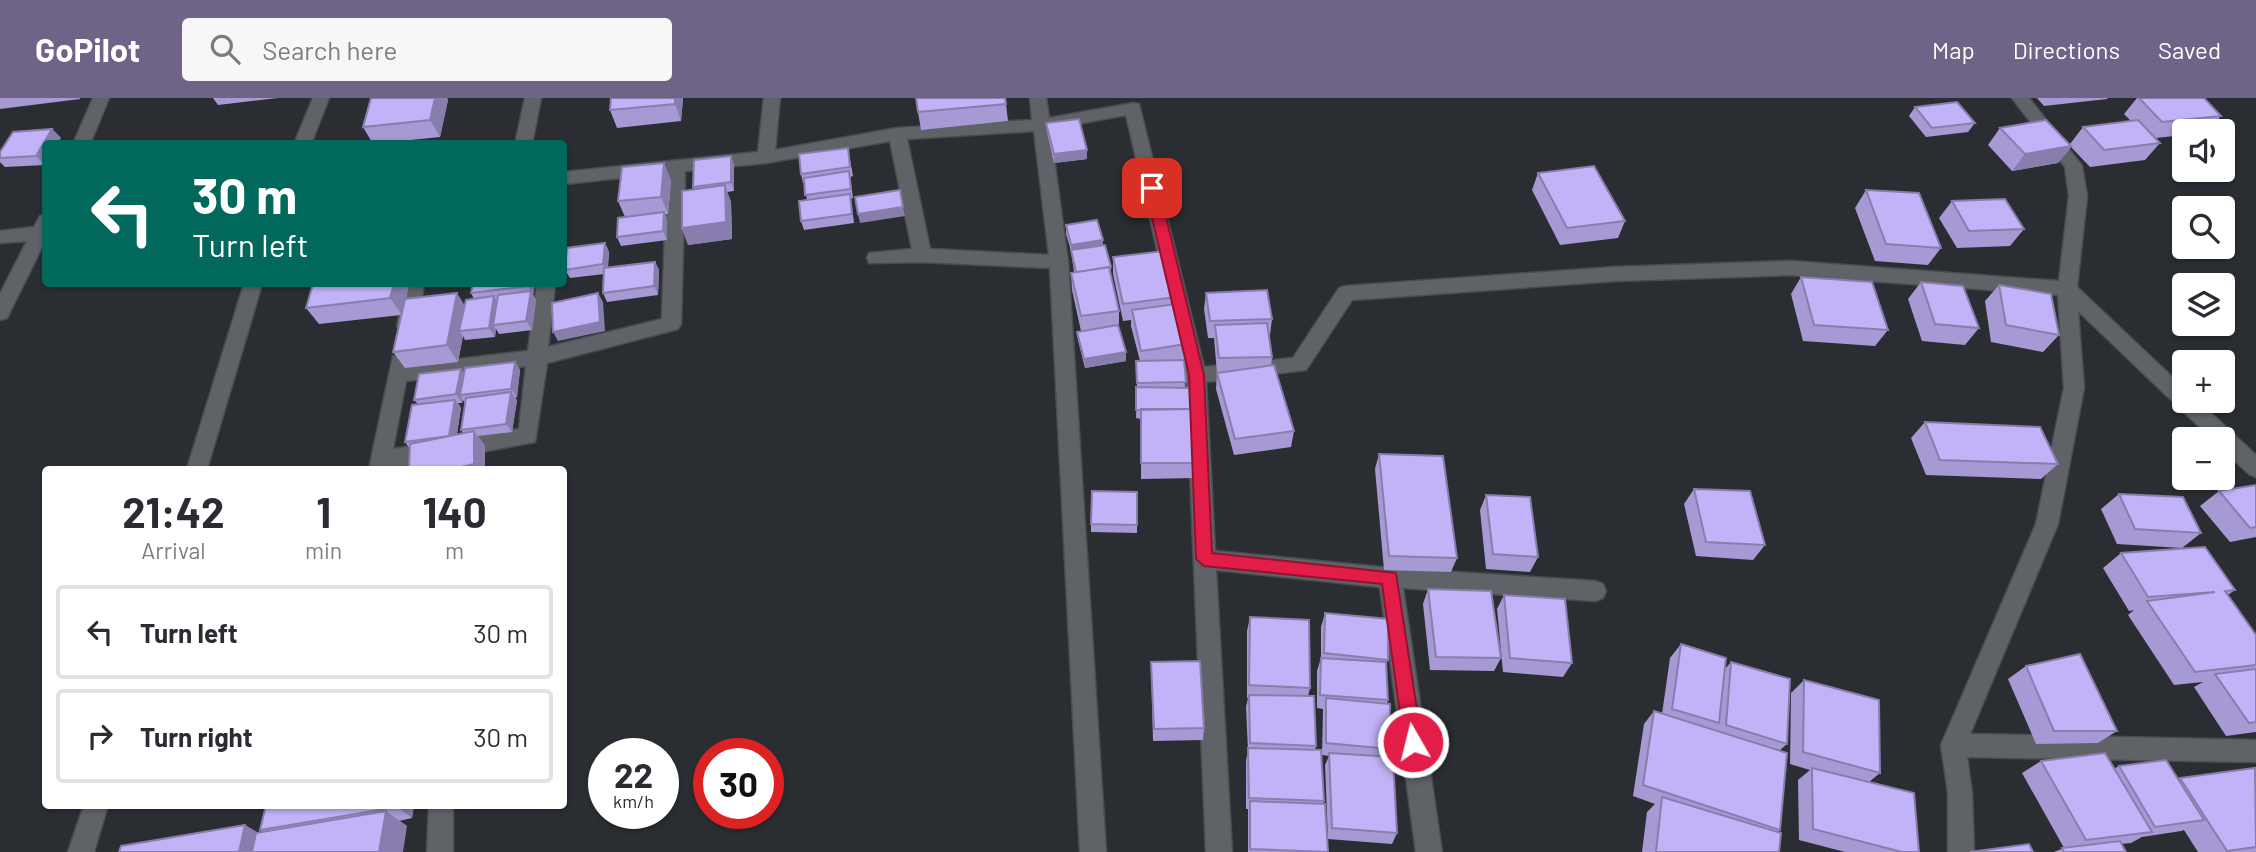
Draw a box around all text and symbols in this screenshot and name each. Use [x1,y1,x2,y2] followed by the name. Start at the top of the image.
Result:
[182,18,672,81] search box
[35,29,140,69] text: GoPilot
[206,30,244,68] icon: search
[262,34,397,65] text: Search here
[1932,35,1975,64] text: Map
[2013,35,2120,64] text: Directions
[2158,35,2221,64] text: Saved
[2172,119,2235,490] map controls
[2172,119,2235,182] button: sound
[1122,158,1182,218] pin
[192,165,297,224] text: 30 m
[77,168,168,259] icon: left
[1133,169,1171,207] icon: arrive
[2172,196,2235,259] button: search
[192,225,309,263] text: Turn left
[2172,273,2235,336] button: layers
[2172,350,2235,413] button: +
[2172,427,2235,490] button: −
[122,486,225,536] text: 21:42
[316,486,331,536] text: 1
[423,486,487,536] text: 140
[141,536,206,564] text: Arrival
[305,536,342,564] text: min
[445,536,464,564] text: m
[81,613,119,651] icon: left
[140,617,238,648] text: Turn left
[473,617,528,648] text: 30 m
[1376,705,1450,779] position arrow
[81,717,119,755] icon: right
[140,721,253,752] text: Turn right
[473,721,528,752] text: 30 m
[693,738,784,829] speed limit sign: 30
[614,753,653,795] text: 22
[613,790,654,812] text: km/h

